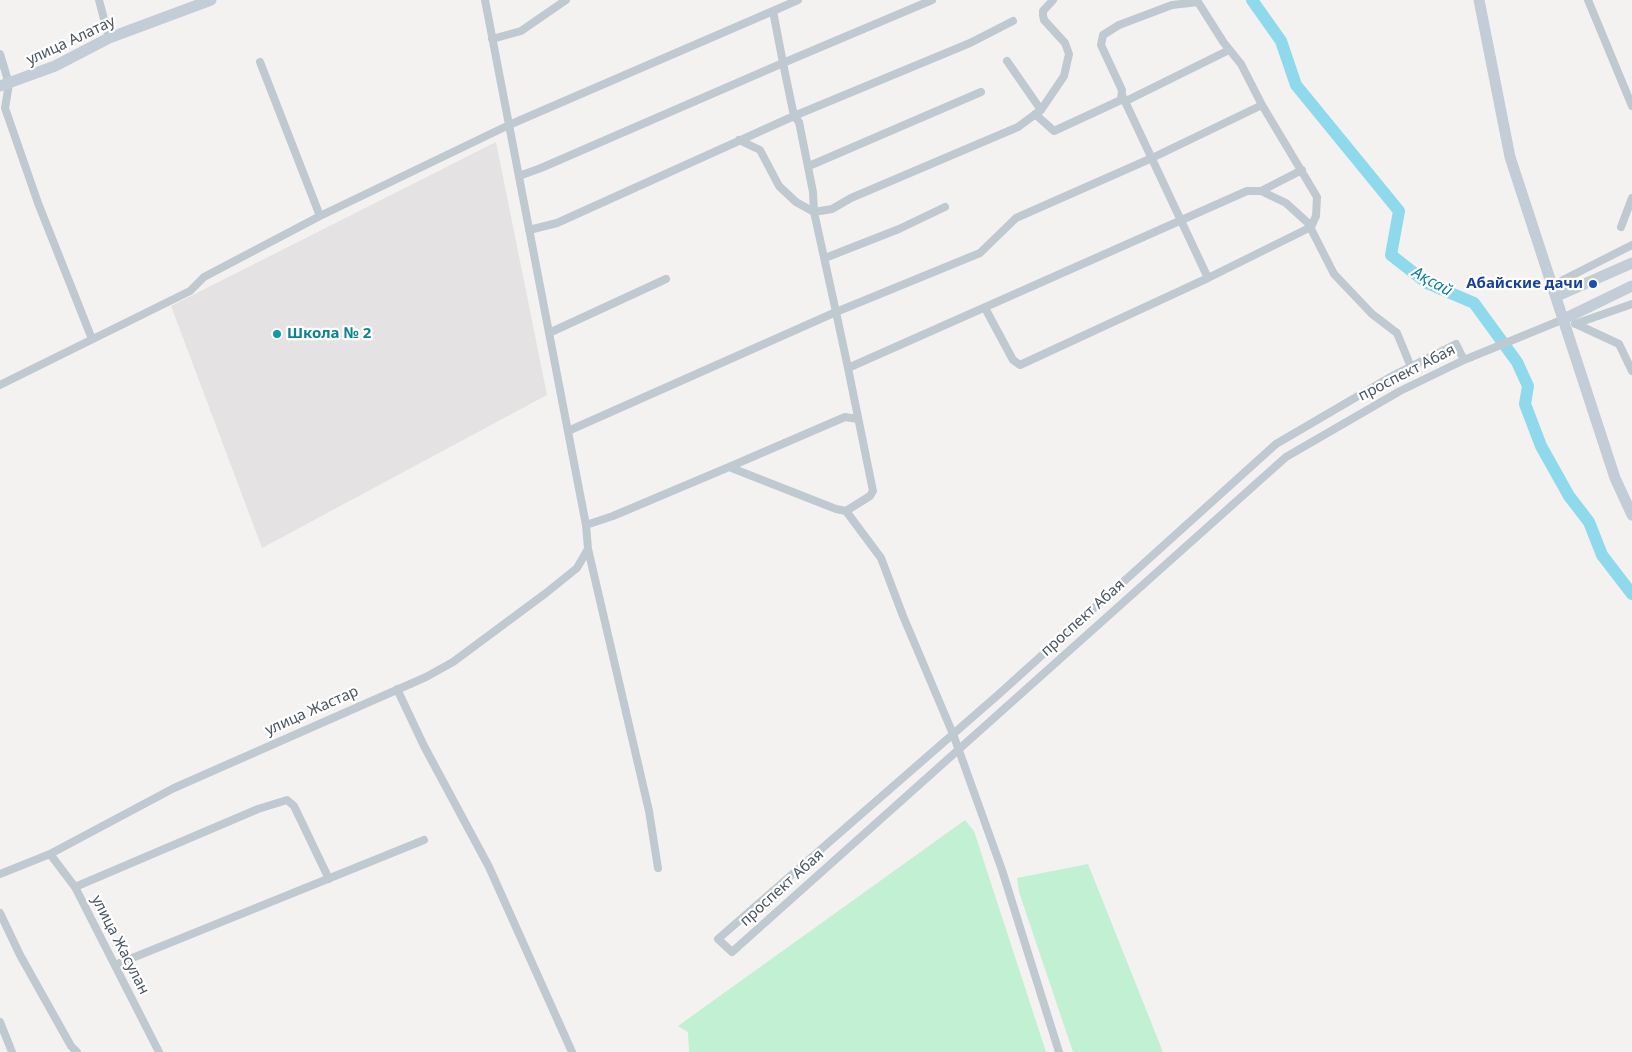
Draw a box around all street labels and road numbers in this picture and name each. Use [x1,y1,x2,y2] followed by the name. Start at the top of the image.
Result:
[24,13,118,69] street label: улица Алатау
[1356,341,1458,405] street label: проспект Абая
[1038,576,1128,660] street label: проспект Абая
[263,682,361,740] street label: улица Жастар
[737,846,827,930] street label: проспект Абая
[87,892,153,998] street label: улица Жасулан

